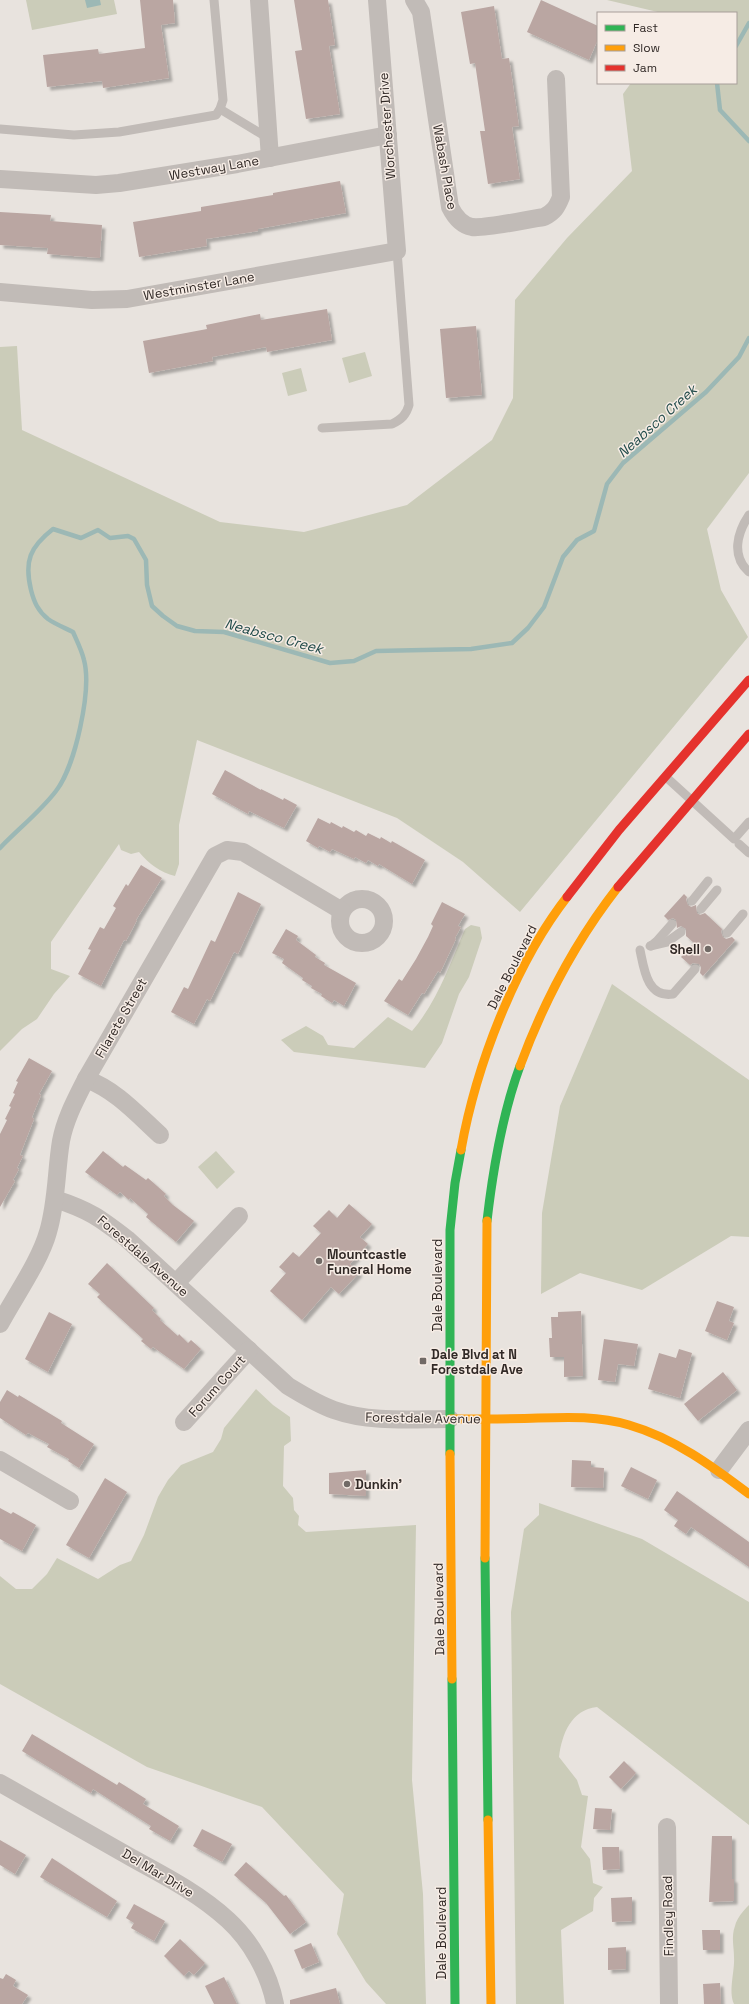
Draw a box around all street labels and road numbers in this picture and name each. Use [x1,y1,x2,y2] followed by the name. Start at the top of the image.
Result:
[375,72,399,180] street label: Worchester Drive
[429,123,461,211] street label: Wabash Place
[168,152,260,184] street label: Westway Lane
[142,268,256,304] street label: Westminster Lane
[483,922,541,1012] street label: Dale Boulevard
[91,975,151,1061] street label: Filarete Street
[94,1212,192,1300] street label: Forestdale Avenue
[429,1239,446,1331] street label: Dale Boulevard
[185,1351,249,1421] street label: Forum Court
[365,1408,481,1428] street label: Forestdale Avenue
[430,1562,448,1656] street label: Dale Boulevard
[119,1845,197,1901] street label: Del Mar Drive
[659,1876,677,1956] street label: Findley Road
[433,1887,450,1979] street label: Dale Boulevard

